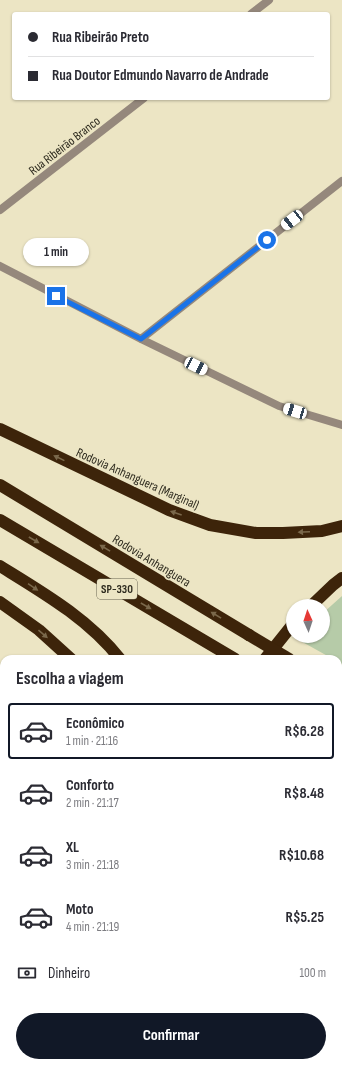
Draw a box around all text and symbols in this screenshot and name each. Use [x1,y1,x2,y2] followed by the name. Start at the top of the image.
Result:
[52,28,149,47] text: Rua Ribeirão Preto
[52,66,269,85] text: Rua Doutor Edmundo Navarro de Andrade
[26,113,104,179] street label: Rua Ribeirão Branco
[279,208,305,232] car
[258,231,276,249] route start
[23,238,89,266] callout: 1 min
[44,244,68,260] text: 1 min
[47,287,65,305] route end
[183,355,209,377] car
[282,402,308,420] car
[74,445,202,513] street label: Rodovia Anhanguera (Marginal)
[53,455,64,461] one-way arrow
[170,510,182,516] one-way arrow
[298,529,310,536] one-way arrow
[109,531,193,590] street label: Rodovia Anhanguera
[28,537,40,544] one-way arrow
[99,544,111,551] one-way arrow
[97,579,137,599] road number: SP-330
[28,583,38,591] one-way arrow
[286,599,330,643] north arrow
[286,599,330,643] map controls
[140,603,152,610] one-way arrow
[210,611,222,618] one-way arrow
[37,629,48,638] one-way arrow
[16,668,124,689] text: Escolha a viagem
[18,713,54,749] icon: car
[66,714,124,733] text: Econômico
[285,722,324,741] text: R$6.28
[66,733,118,749] text: 1 min · 21:16
[18,775,54,811] icon: car
[66,776,114,795] text: Conforto
[284,784,324,803] text: R$8.48
[66,795,119,811] text: 2 min · 21:17
[18,837,54,873] icon: car
[66,838,79,857] text: XL
[279,846,324,865] text: R$10.68
[66,857,119,873] text: 3 min · 21:18
[18,899,54,935] icon: car
[66,900,93,919] text: Moto
[286,908,324,927] text: R$5.25
[66,919,119,935] text: 4 min · 21:19
[16,962,38,984] icon: cash
[48,964,90,983] text: Dinheiro
[299,965,326,981] text: 100 m
[16,1013,326,1059] button: Confirmar

